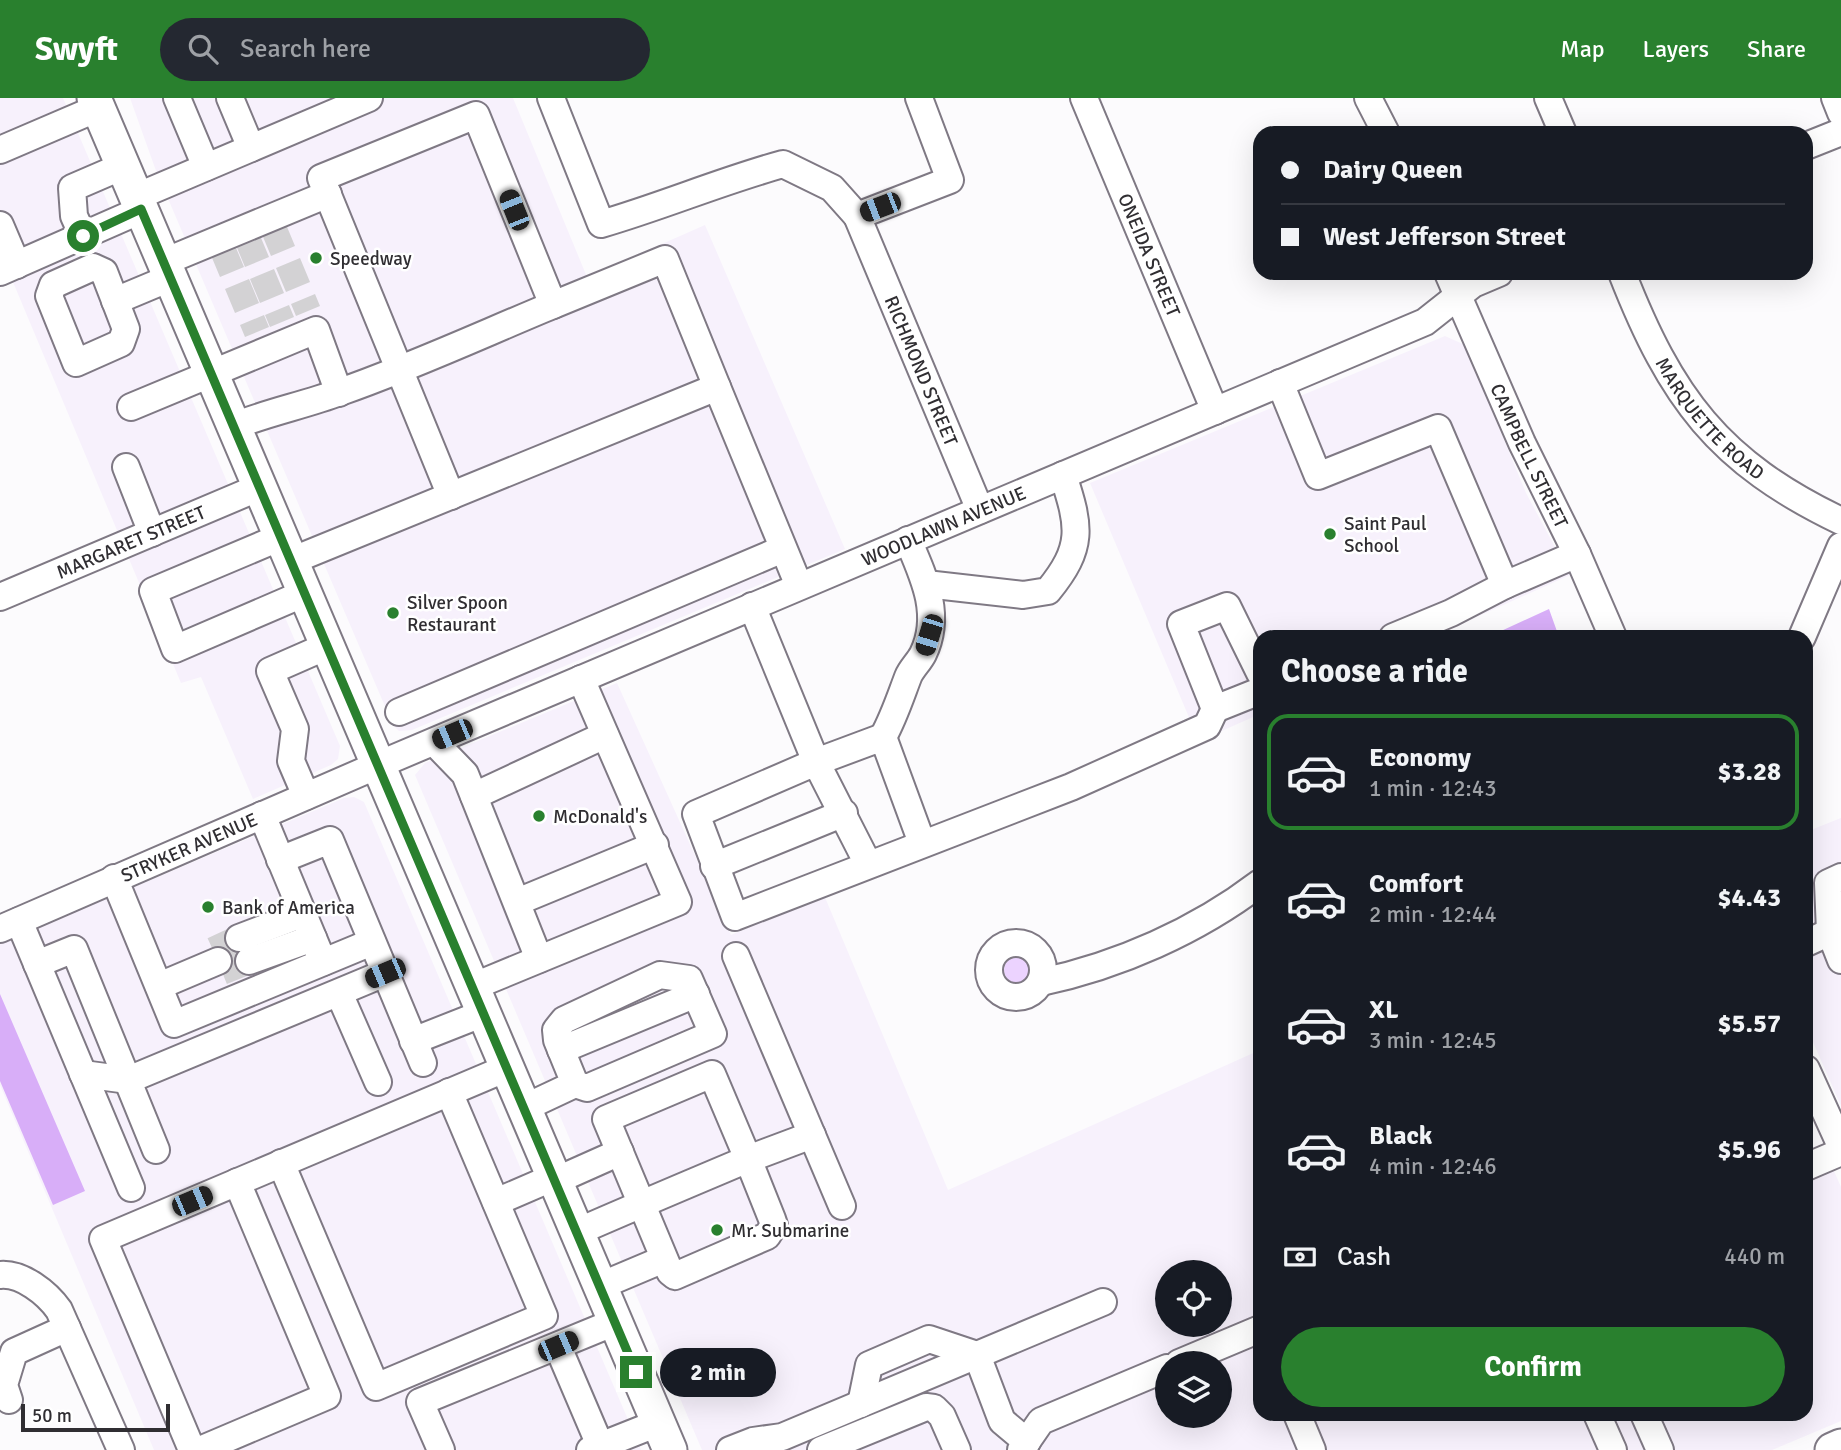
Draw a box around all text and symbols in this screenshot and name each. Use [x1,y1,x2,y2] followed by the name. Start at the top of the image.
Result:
[160,18,650,81] search box
[35,29,118,70] text: Swyft
[184,30,222,68] icon: search
[240,33,371,65] text: Search here
[1560,34,1605,64] text: Map
[1643,34,1709,64] text: Layers
[1747,34,1806,64] text: Share
[1323,154,1463,186] text: Dairy Queen
[497,187,532,233] car
[857,190,904,224] car
[1112,190,1185,321] street label: ONEIDA STREET
[67,220,99,252] route start
[1323,221,1566,253] text: West Jefferson Street
[330,247,412,271] place label: Speedway
[308,250,324,266] marker: Speedway
[879,292,963,450] street label: RICHMOND STREET
[1650,353,1769,486] street label: MARQUETTE ROAD
[1485,380,1573,533] street label: CAMPBELL STREET
[858,481,1030,572] street label: WOODLAWN AVENUE
[53,500,210,585] street label: MARGARET STREET
[1344,512,1427,558] place label: Saint Paul School
[1322,526,1338,542] marker: Saint Paul School
[407,591,508,637] place label: Silver Spoon Restaurant
[385,605,401,621] marker: Silver Spoon Restaurant
[913,612,946,658] car
[1281,652,1468,691] text: Choose a ride
[429,716,476,752] car
[1285,741,1348,804] icon: car
[1369,742,1471,774] text: Economy
[1717,756,1781,788] text: $3.28
[1369,774,1497,803] text: 1 min · 12:43
[553,805,647,829] place label: McDonald's
[117,808,261,888] street label: STRYKER AVENUE
[531,808,547,824] marker: McDonald's
[1285,867,1348,930] icon: car
[1369,868,1463,900] text: Comfort
[1717,882,1781,914] text: $4.43
[222,896,355,920] place label: Bank of America
[200,899,216,915] marker: Bank of America
[1369,900,1497,929] text: 2 min · 12:44
[362,955,409,991] car
[1285,993,1348,1056] icon: car
[1369,994,1399,1026] text: XL
[1717,1008,1781,1040] text: $5.57
[1369,1026,1497,1055] text: 3 min · 12:45
[1285,1119,1348,1182] icon: car
[1369,1120,1432,1152] text: Black
[1717,1134,1781,1166] text: $5.96
[1369,1152,1497,1181] text: 4 min · 12:46
[169,1183,216,1219] car
[731,1219,849,1243] place label: Mr. Submarine
[709,1222,725,1238] marker: Mr. Submarine
[1281,1238,1319,1276] icon: cash
[1337,1241,1391,1273] text: Cash
[1724,1242,1785,1271] text: 440 m
[1155,1260,1232,1428] map controls
[1155,1260,1232,1337] button: locate
[1281,1327,1785,1407] button: Confirm
[535,1328,582,1364] car
[660,1348,776,1396] callout: 2 min
[1155,1351,1232,1428] button: layers
[620,1356,652,1388] route end
[690,1358,746,1387] text: 2 min
[21,1401,170,1433] scale bar
[32,1404,72,1428] text: 50 m

